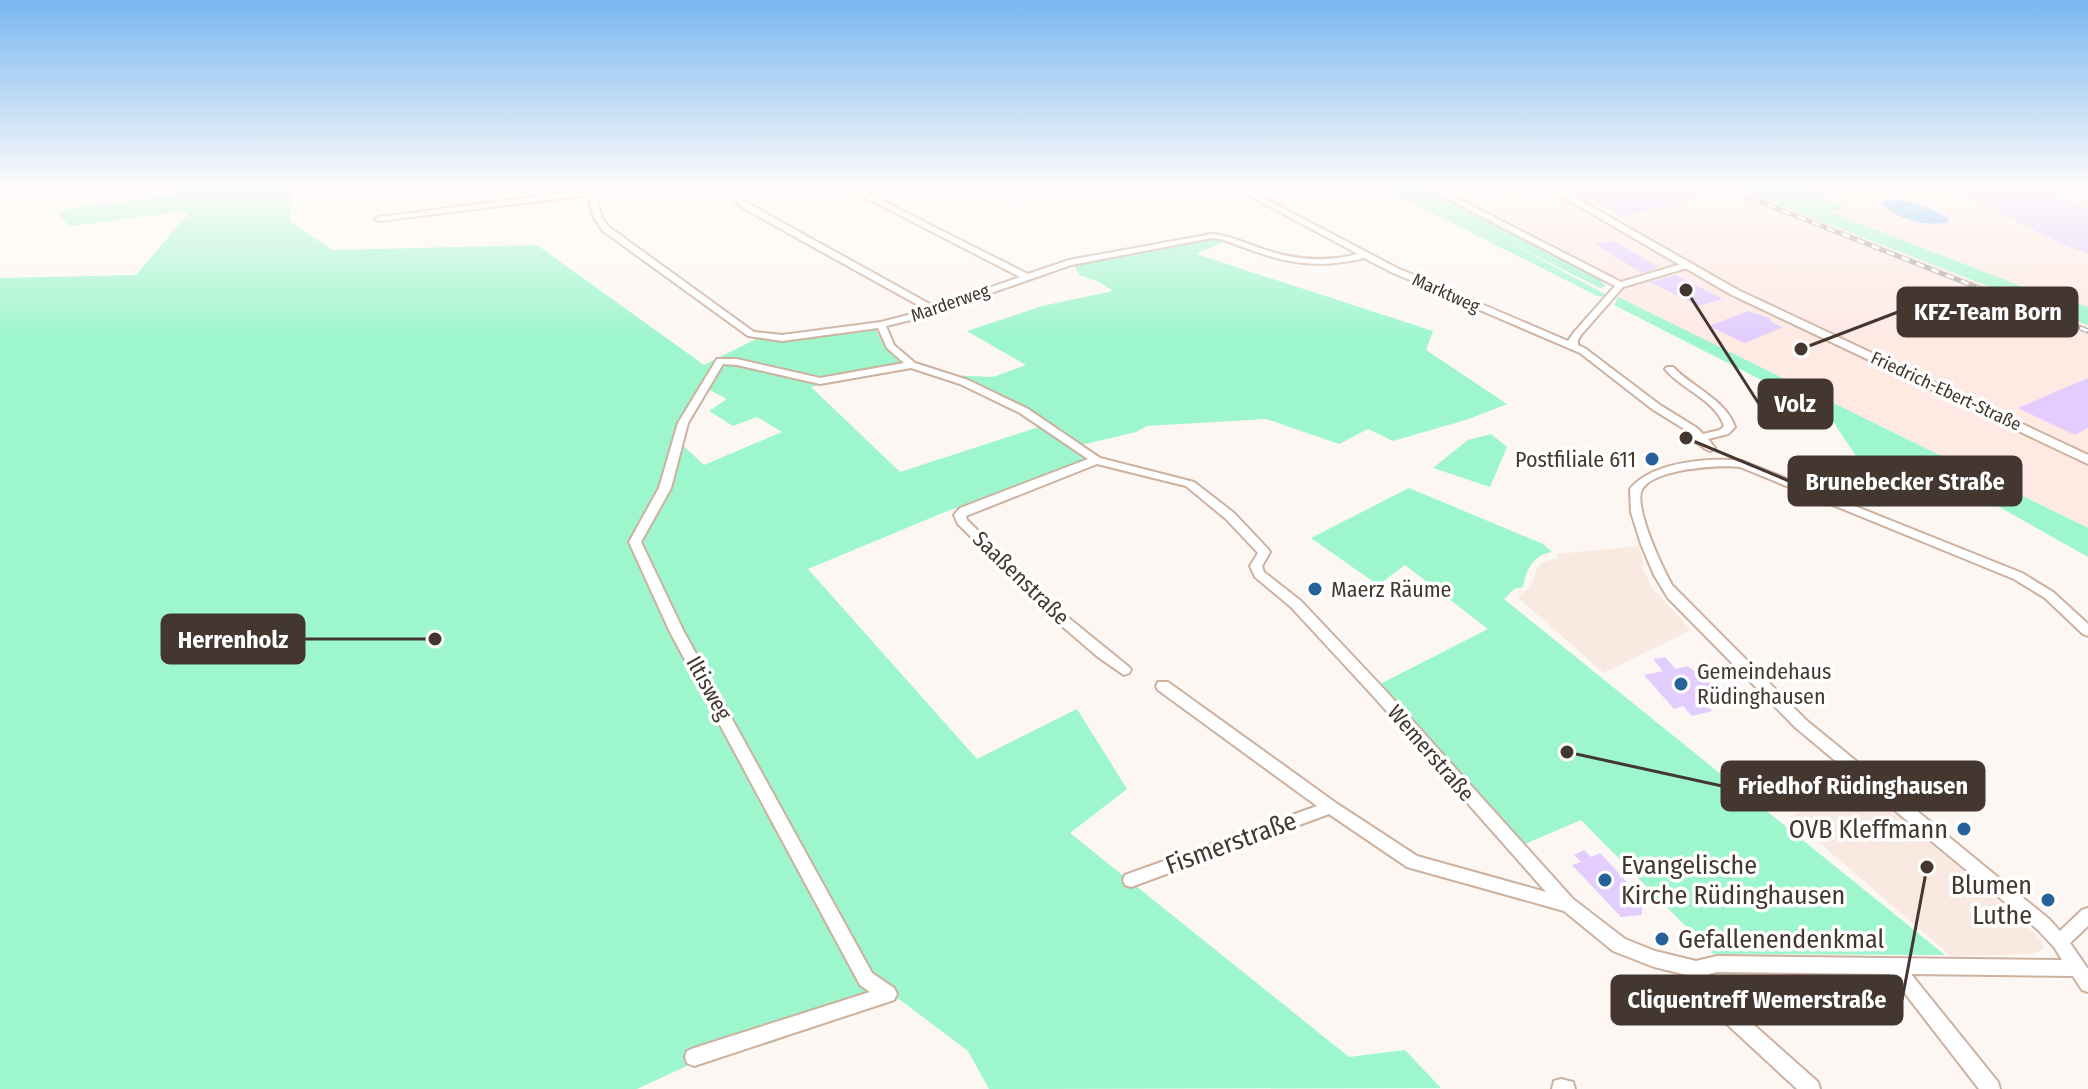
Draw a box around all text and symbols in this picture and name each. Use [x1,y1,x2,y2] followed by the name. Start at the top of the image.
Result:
[1409,268,1484,318] street label: Marktweg
[908,279,993,327] street label: Marderweg
[1898,288,2077,336] callout: KFZ-Team Born
[1914,298,2062,326] text: KFZ-Team Born
[1867,346,2025,436] street label: Friedrich-Ebert-Straße
[1759,380,1832,428] callout: Volz
[1773,390,1816,418] text: Volz
[1515,446,1636,473] place label: Postfiliale 611
[1643,450,1661,468] marker: Postfiliale 611
[1789,457,2021,505] callout: Brunebecker Straße
[1805,468,2005,496] text: Brunebecker Straße
[967,525,1075,631] street label: Saaßenstraße
[1331,576,1451,603] place label: Maerz Räume
[1306,580,1324,598] marker: Maerz Räume
[162,615,304,663] callout: Herrenholz
[178,626,288,654] text: Herrenholz
[680,651,738,725] street label: Iltisweg
[1697,658,1831,710] place label: Gemeindehaus Rüdinghausen
[1672,675,1690,693] marker: Gemeindehaus Rüdinghausen
[1382,699,1480,807] street label: Wemerstraße
[1722,762,1984,810] callout: Friedhof Rüdinghausen
[1738,772,1968,800] text: Friedhof Rüdinghausen
[1161,805,1301,881] street label: Fismerstraße
[1789,814,1948,845] place label: OVB Kleffmann
[1955,820,1973,838] marker: OVB Kleffmann
[1621,850,1845,911] place label: Evangelische Kirche Rüdinghausen
[1951,870,2032,931] place label: Blumen Luthe
[1596,871,1614,889] marker: Evangelische Kirche Rüdinghausen
[2039,891,2057,909] marker: Blumen Luthe
[1678,924,1884,955] place label: Gefallenendenkmal
[1653,930,1671,948] marker: Gefallenendenkmal
[1612,976,1902,1024] callout: Cliquentreff Wemerstraße
[1628,986,1886,1014] text: Cliquentreff Wemerstraße

